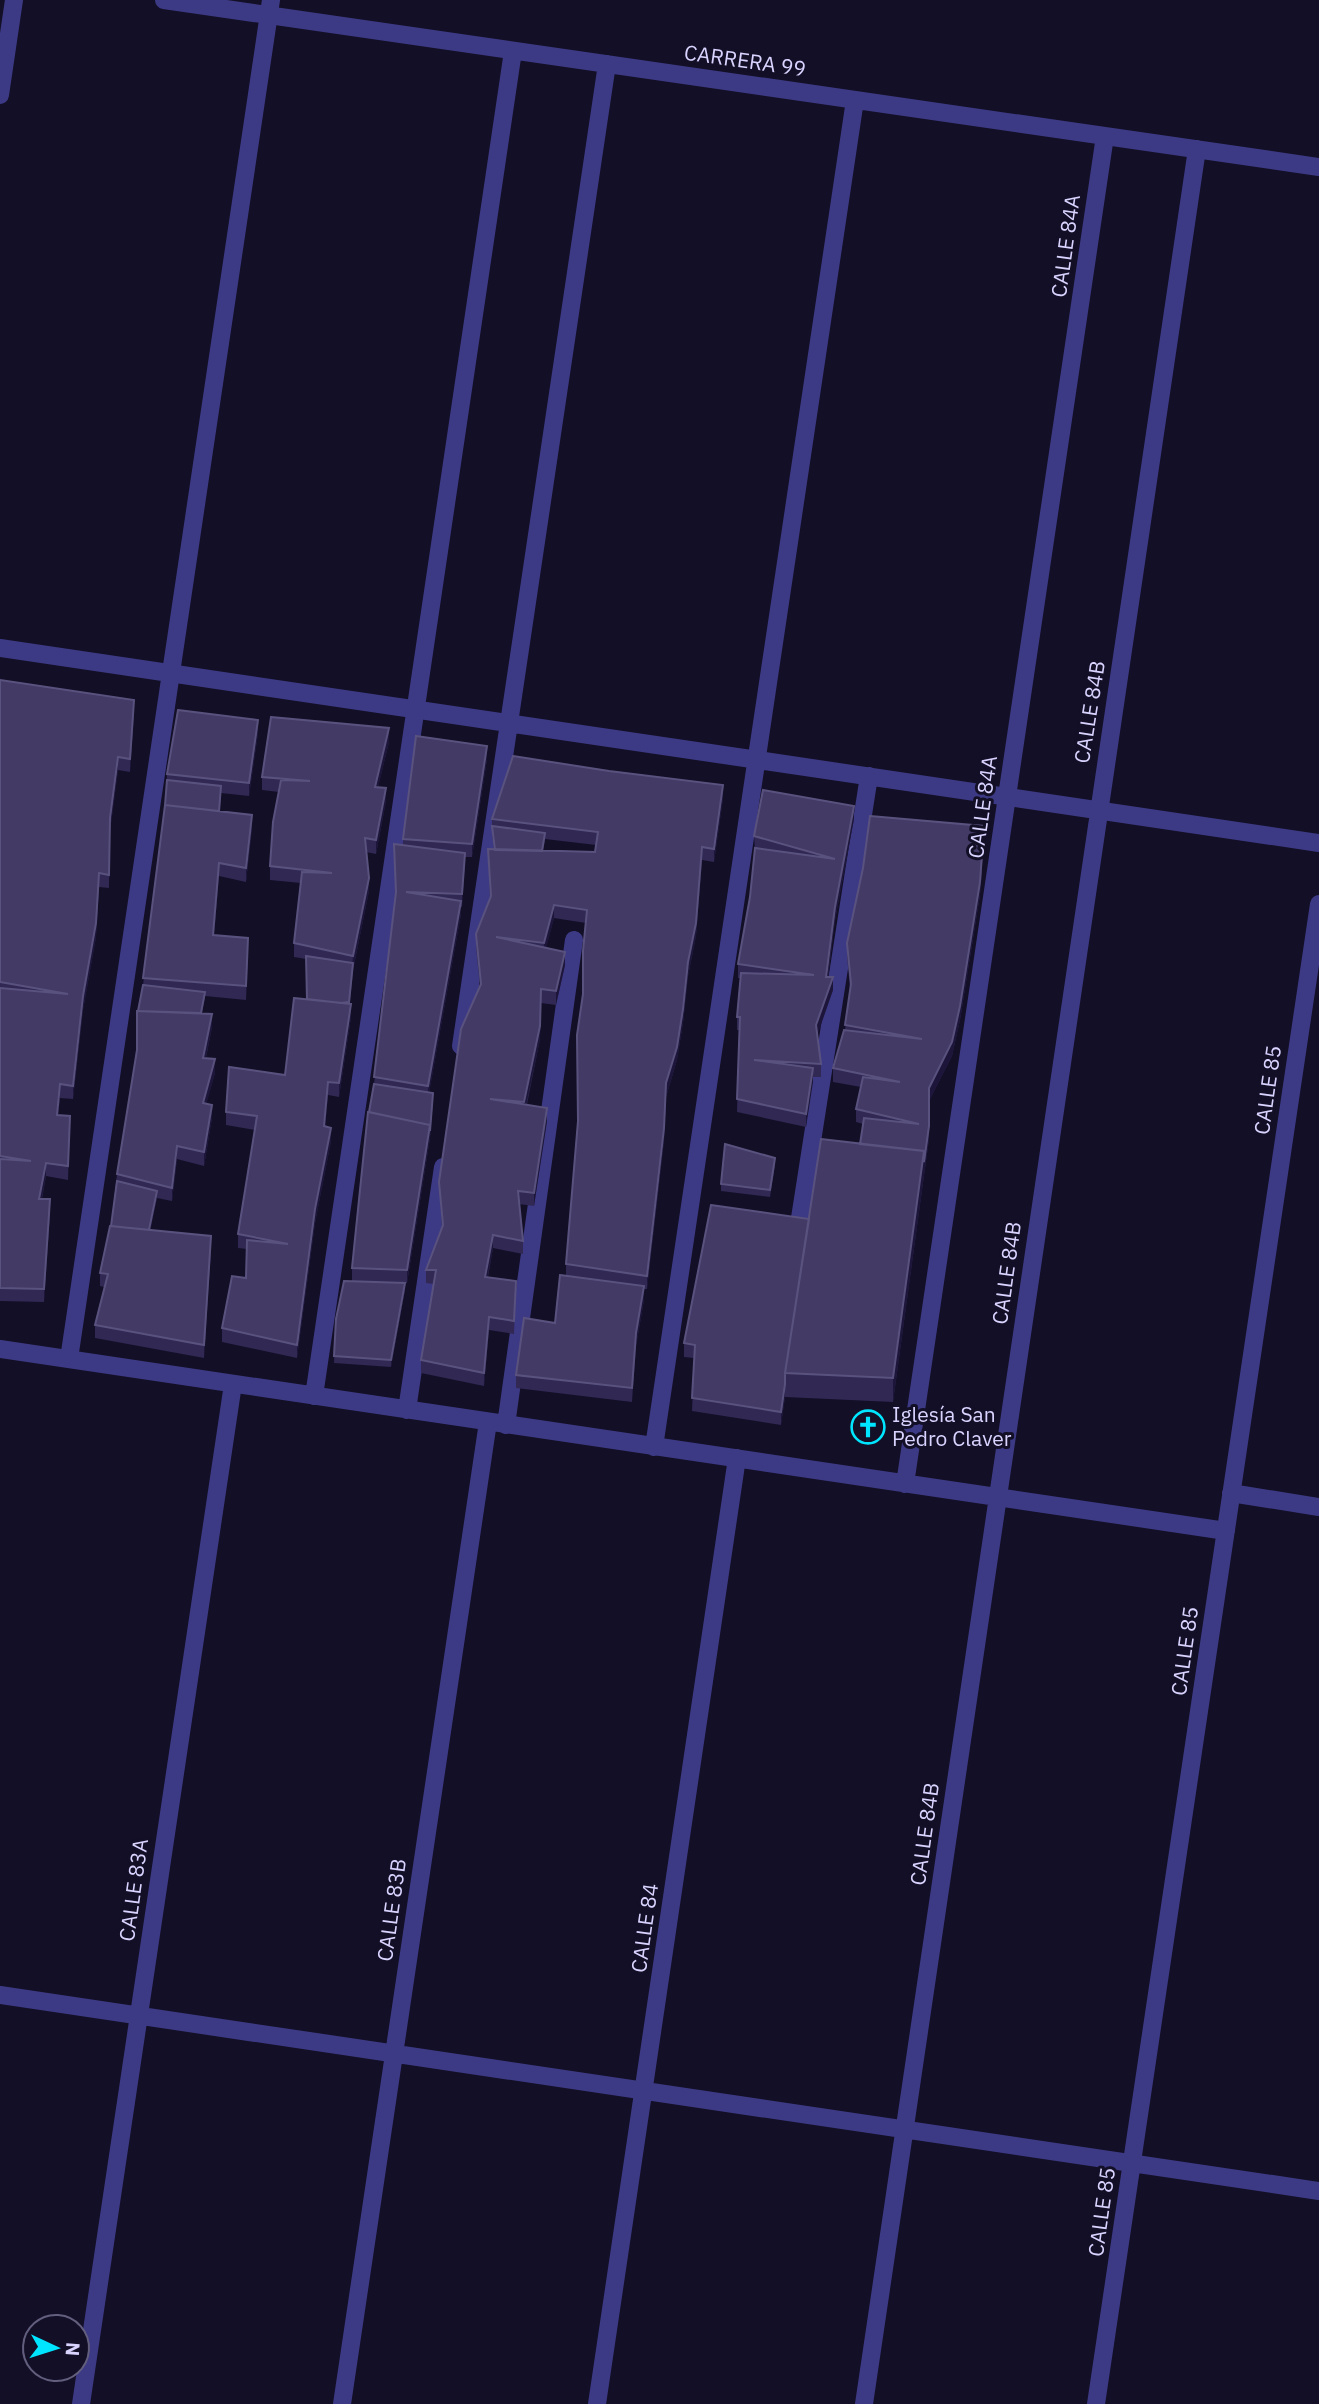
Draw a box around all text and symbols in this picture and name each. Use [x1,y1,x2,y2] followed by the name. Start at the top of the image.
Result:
[682,38,808,82] street label: CARRERA 99
[1044,193,1086,299] street label: CALLE 84A
[1067,658,1111,765] street label: CALLE 84B
[961,754,1003,860] street label: CALLE 84A
[1247,1043,1287,1136] street label: CALLE 85
[985,1220,1027,1326] street label: CALLE 84B
[892,1400,1012,1452] place label: Iglesía San Pedro Claver
[849,1408,887,1446] church icon: Iglesía San Pedro Claver
[1164,1604,1204,1697] street label: CALLE 85
[903,1781,945,1887] street label: CALLE 84B
[112,1837,154,1943] street label: CALLE 83A
[370,1857,412,1963] street label: CALLE 83B
[624,1881,664,1974] street label: CALLE 84
[1081,2165,1121,2258] street label: CALLE 85
[21,2313,91,2383] north arrow
[61,2341,85,2357] text: N

